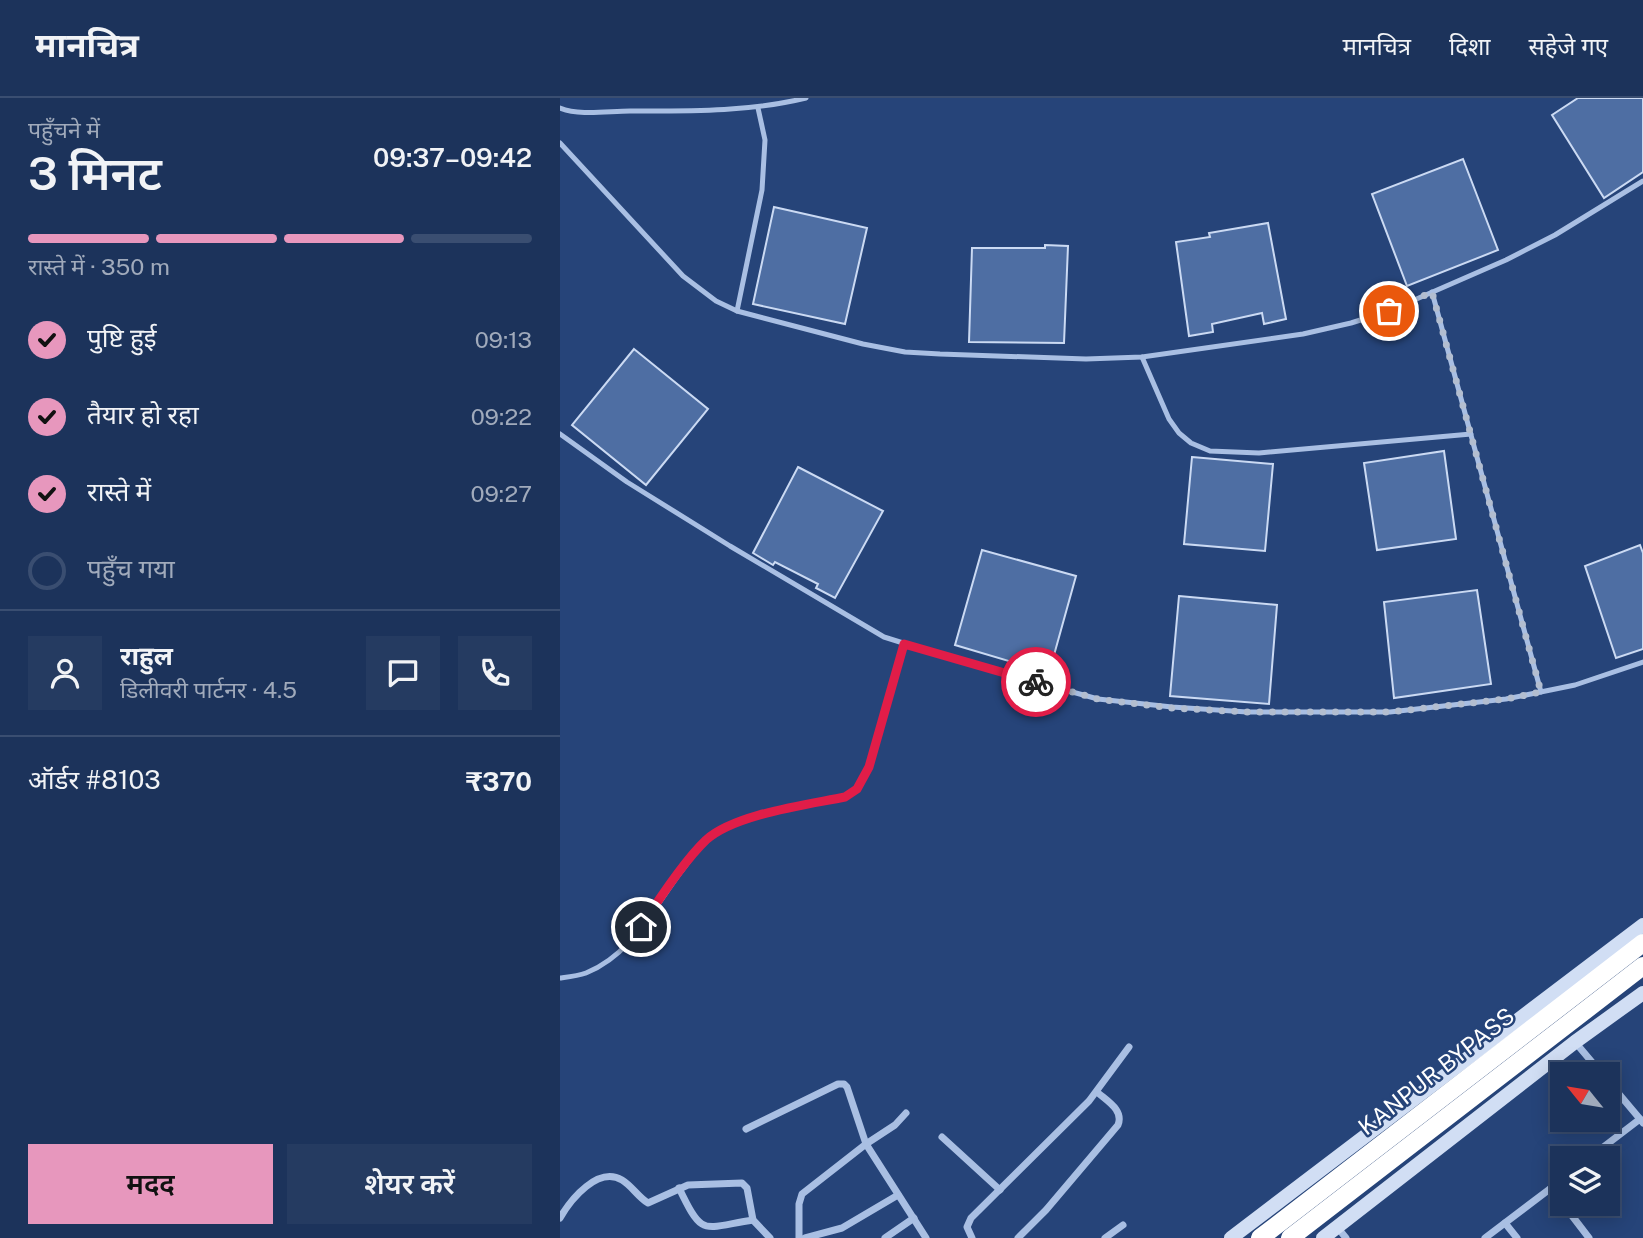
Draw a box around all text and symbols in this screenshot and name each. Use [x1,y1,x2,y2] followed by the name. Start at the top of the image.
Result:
[35,26,139,64] text: मानचित्र
[1343,32,1411,60] text: मानचित्र
[1449,32,1491,60] text: दिशा
[1529,32,1608,60] text: सहेजे गए
[28,116,100,143] text: पहुँचने में
[373,142,532,173] text: 09:37–09:42
[28,146,162,200] text: 3 मिनट
[28,253,170,280] text: रास्ते में · 350 m
[1359,281,1419,341] pin
[1370,292,1408,330] icon: bag
[28,321,66,359] icon: check
[87,322,157,353] text: पुष्टि हुई
[475,326,532,353] text: 09:13
[28,398,66,436] icon: check
[87,399,199,430] text: तैयार हो रहा
[471,403,532,430] text: 09:22
[28,475,66,513] icon: check
[87,476,151,507] text: रास्ते में
[471,480,532,507] text: 09:27
[87,553,175,584] text: पहुँच गया
[28,636,102,710] button: person
[366,636,440,710] button: chat
[458,636,532,710] button: phone
[120,640,173,671] text: राहुल
[1001,647,1071,717] courier
[1017,663,1055,701] icon: bike
[120,676,297,703] text: डिलीवरी पार्टनर · 4.5
[28,764,161,795] text: ऑर्डर #8103
[466,766,532,797] text: ₹370
[611,897,671,957] pin
[622,908,660,946] icon: home
[1353,1002,1519,1140] street label: KANPUR BYPASS
[1550,1062,1620,1132] north arrow
[1550,1062,1620,1216] map controls
[28,1144,273,1224] button: मदद
[287,1144,532,1224] button: शेयर करें
[1550,1146,1620,1216] button: layers

